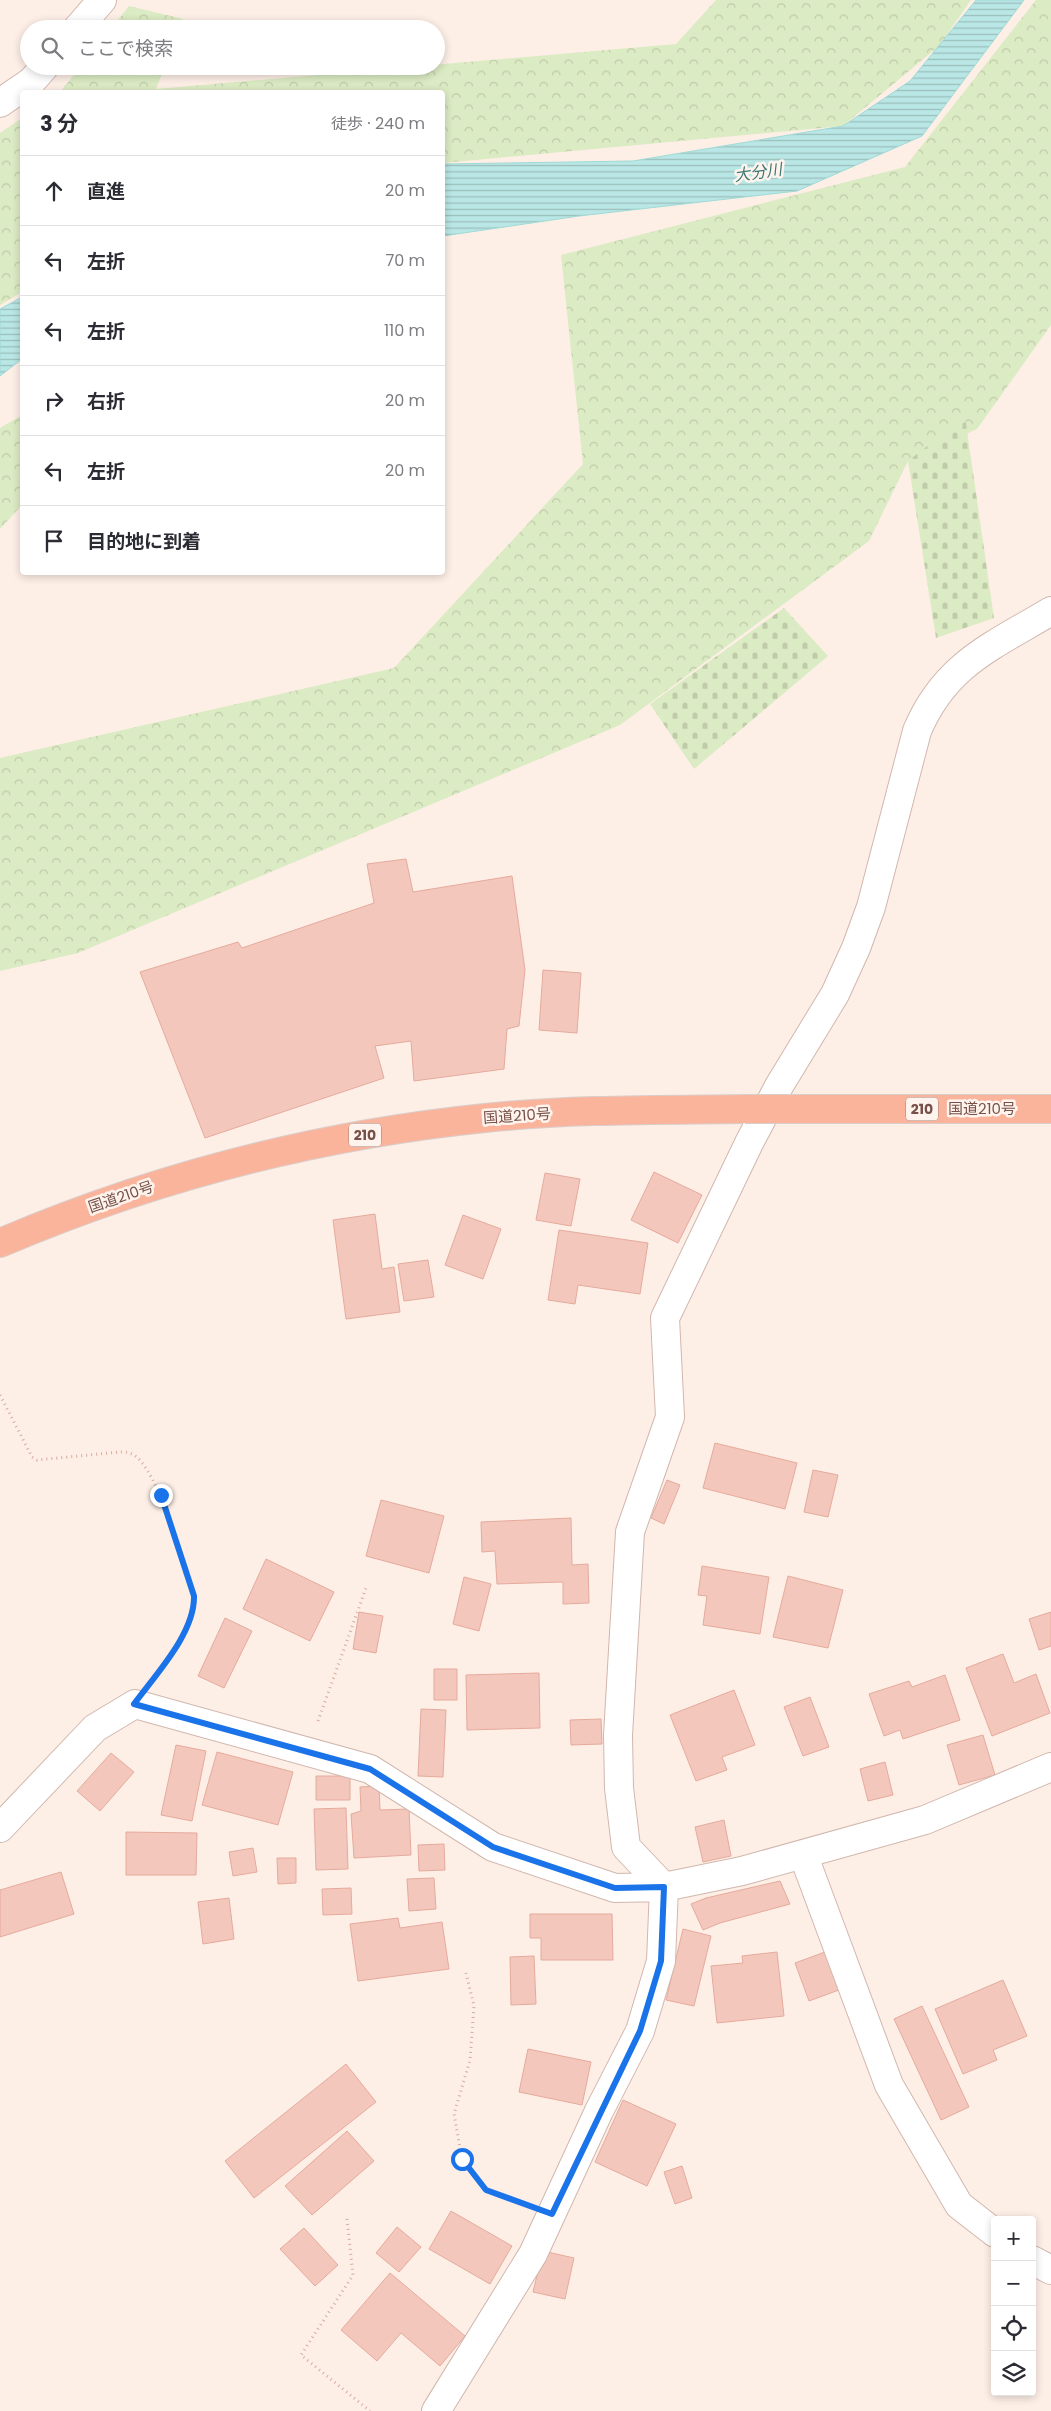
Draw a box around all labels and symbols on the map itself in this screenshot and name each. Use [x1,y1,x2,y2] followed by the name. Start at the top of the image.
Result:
[733,157,785,187] water label: 大分川
[906,1098,938,1120] road number: 210
[948,1098,1016,1119] street label: 国道210号
[482,1103,552,1128] street label: 国道210号
[349,1124,381,1146] road number: 210
[85,1176,156,1218] street label: 国道210号
[150,1484,173,1507] route end
[451,2148,474,2171] route start

